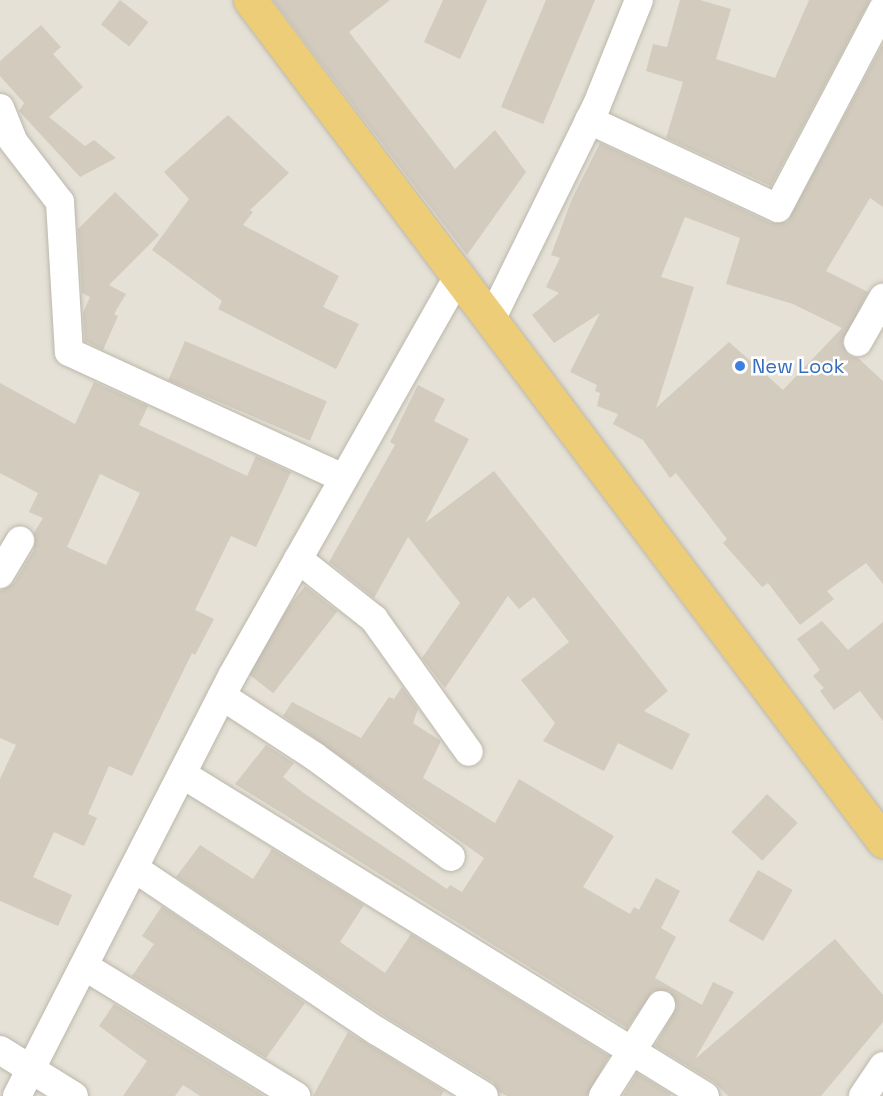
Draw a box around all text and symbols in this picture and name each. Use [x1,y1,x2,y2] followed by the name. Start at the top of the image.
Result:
[752,354,844,378] place label: New Look
[733,359,747,373] marker: New Look

